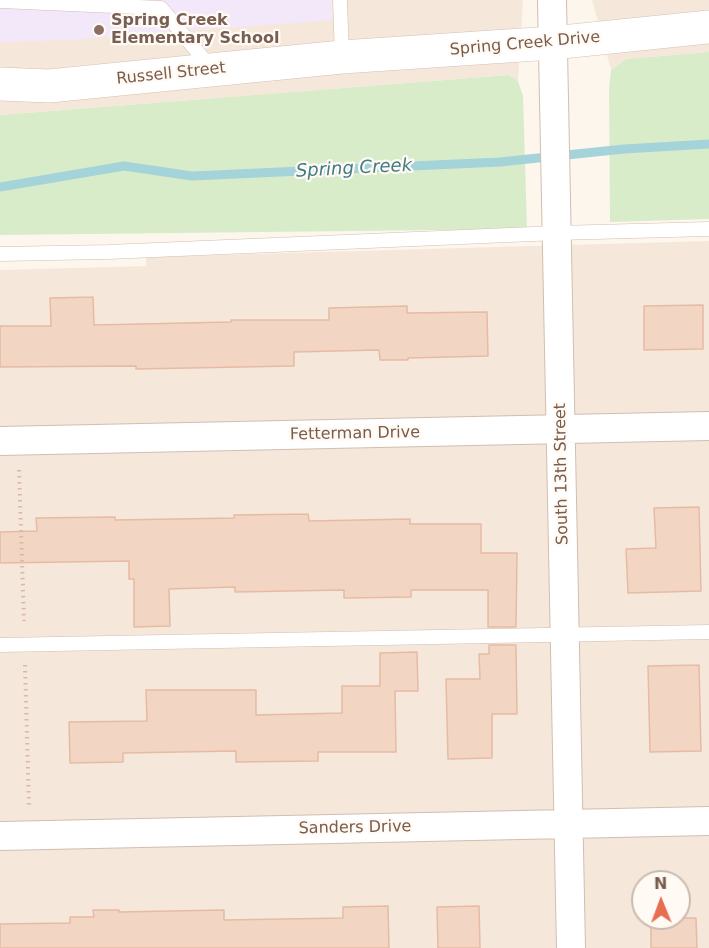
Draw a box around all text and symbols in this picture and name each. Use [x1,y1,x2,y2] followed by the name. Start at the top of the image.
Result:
[111,11,279,49] place label: Spring Creek Elementary School
[92,23,106,37] marker: Spring Creek Elementary School
[449,28,601,60] street label: Spring Creek Drive
[115,59,227,89] street label: Russell Street
[295,155,413,183] water label: Spring Creek
[551,403,573,545] street label: South 13th Street
[290,423,420,445] street label: Fetterman Drive
[298,817,412,839] street label: Sanders Drive
[631,870,691,930] north arrow
[654,874,668,893] text: N

